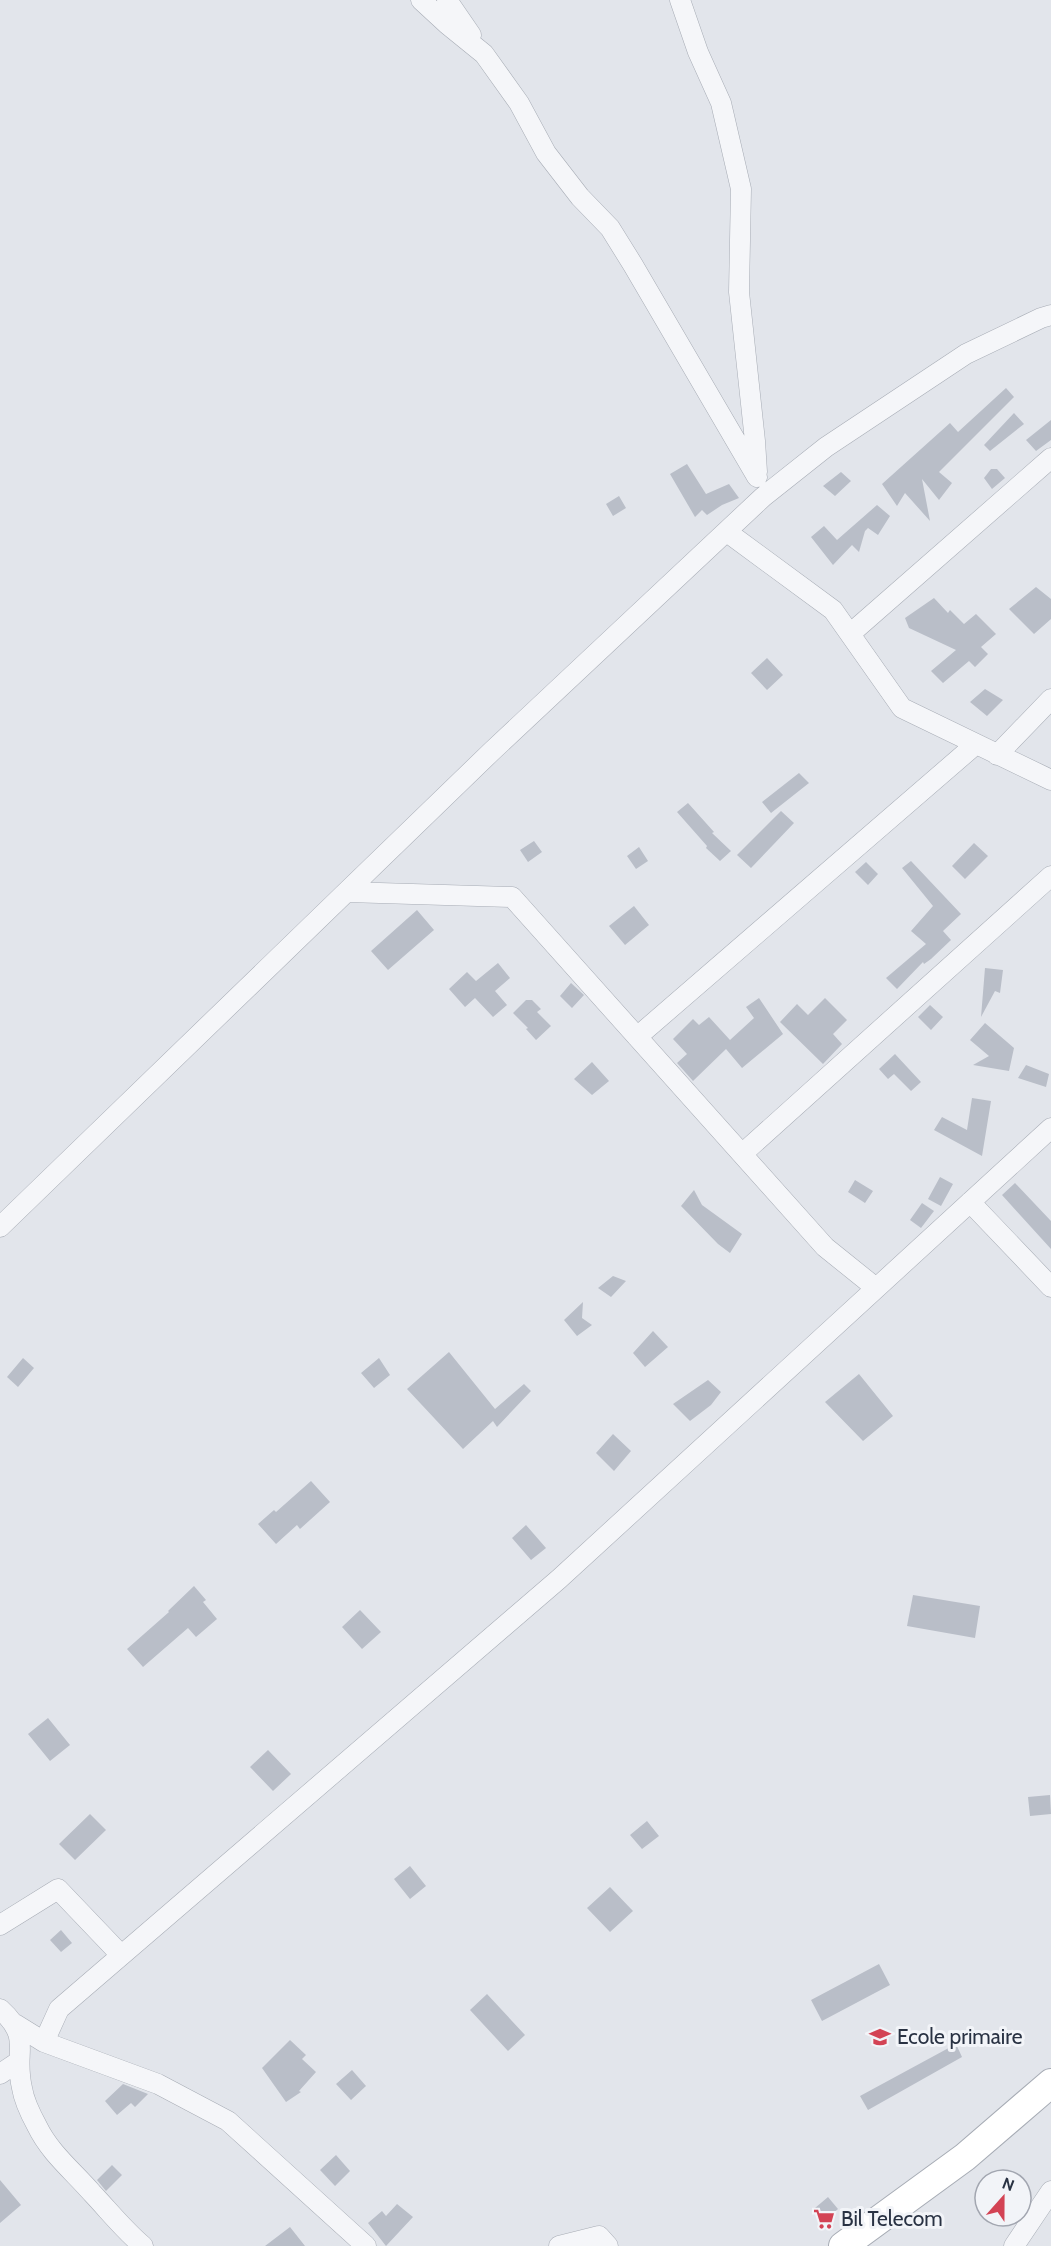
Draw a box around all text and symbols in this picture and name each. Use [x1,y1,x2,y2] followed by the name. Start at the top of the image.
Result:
[897,2024,1023,2049] place label: Ecole primaire
[868,2025,892,2049] school or university icon: Ecole primaire
[973,2168,1033,2228] north arrow
[1000,2174,1017,2195] text: N
[841,2206,943,2231] place label: Bil Telecom
[812,2207,836,2231] supermarket icon: Bil Telecom

